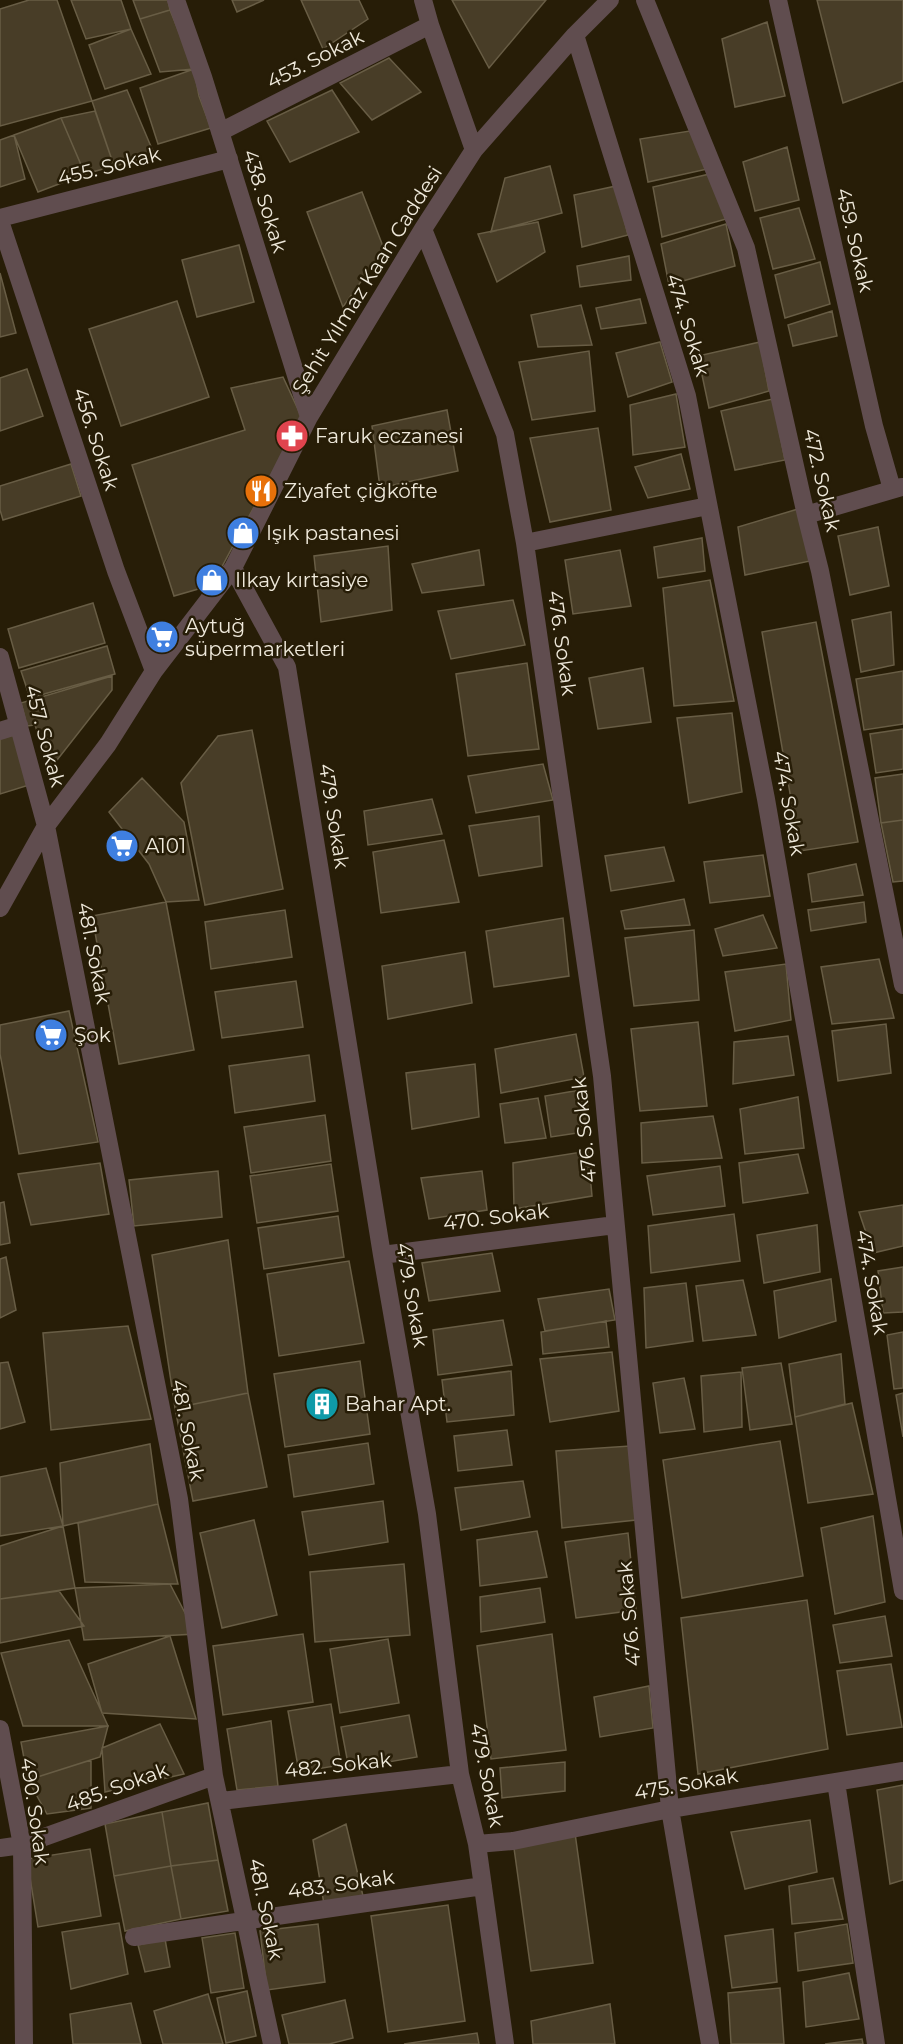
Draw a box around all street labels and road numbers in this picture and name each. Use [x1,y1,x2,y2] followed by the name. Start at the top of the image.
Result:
[263,24,367,94] street label: 453. Sokak
[55,142,163,190] street label: 455. Sokak
[238,146,292,256] street label: 438. Sokak
[287,162,447,398] street label: Şehit Yılmaz Kaan Caddesi
[831,186,879,295] street label: 459. Sokak
[661,271,715,379] street label: 474. Sokak
[68,385,124,493] street label: 456. Sokak
[798,426,846,534] street label: 472. Sokak
[543,589,581,697] street label: 476. Sokak
[20,682,70,790] street label: 457. Sokak
[768,749,810,857] street label: 474. Sokak
[314,762,354,870] street label: 479. Sokak
[72,900,116,1006] street label: 481. Sokak
[567,1076,601,1184] street label: 476. Sokak
[442,1199,550,1235] street label: 470. Sokak
[851,1228,893,1336] street label: 474. Sokak
[391,1241,433,1349] street label: 479. Sokak
[166,1377,210,1483] street label: 481. Sokak
[612,1560,646,1668] street label: 476. Sokak
[465,1721,509,1829] street label: 479. Sokak
[283,1747,393,1783] street label: 482. Sokak
[16,1756,54,1866] street label: 490. Sokak
[62,1757,172,1817] street label: 485. Sokak
[632,1763,740,1805] street label: 475. Sokak
[244,1856,288,1962] street label: 481. Sokak
[286,1865,396,1903] street label: 483. Sokak

